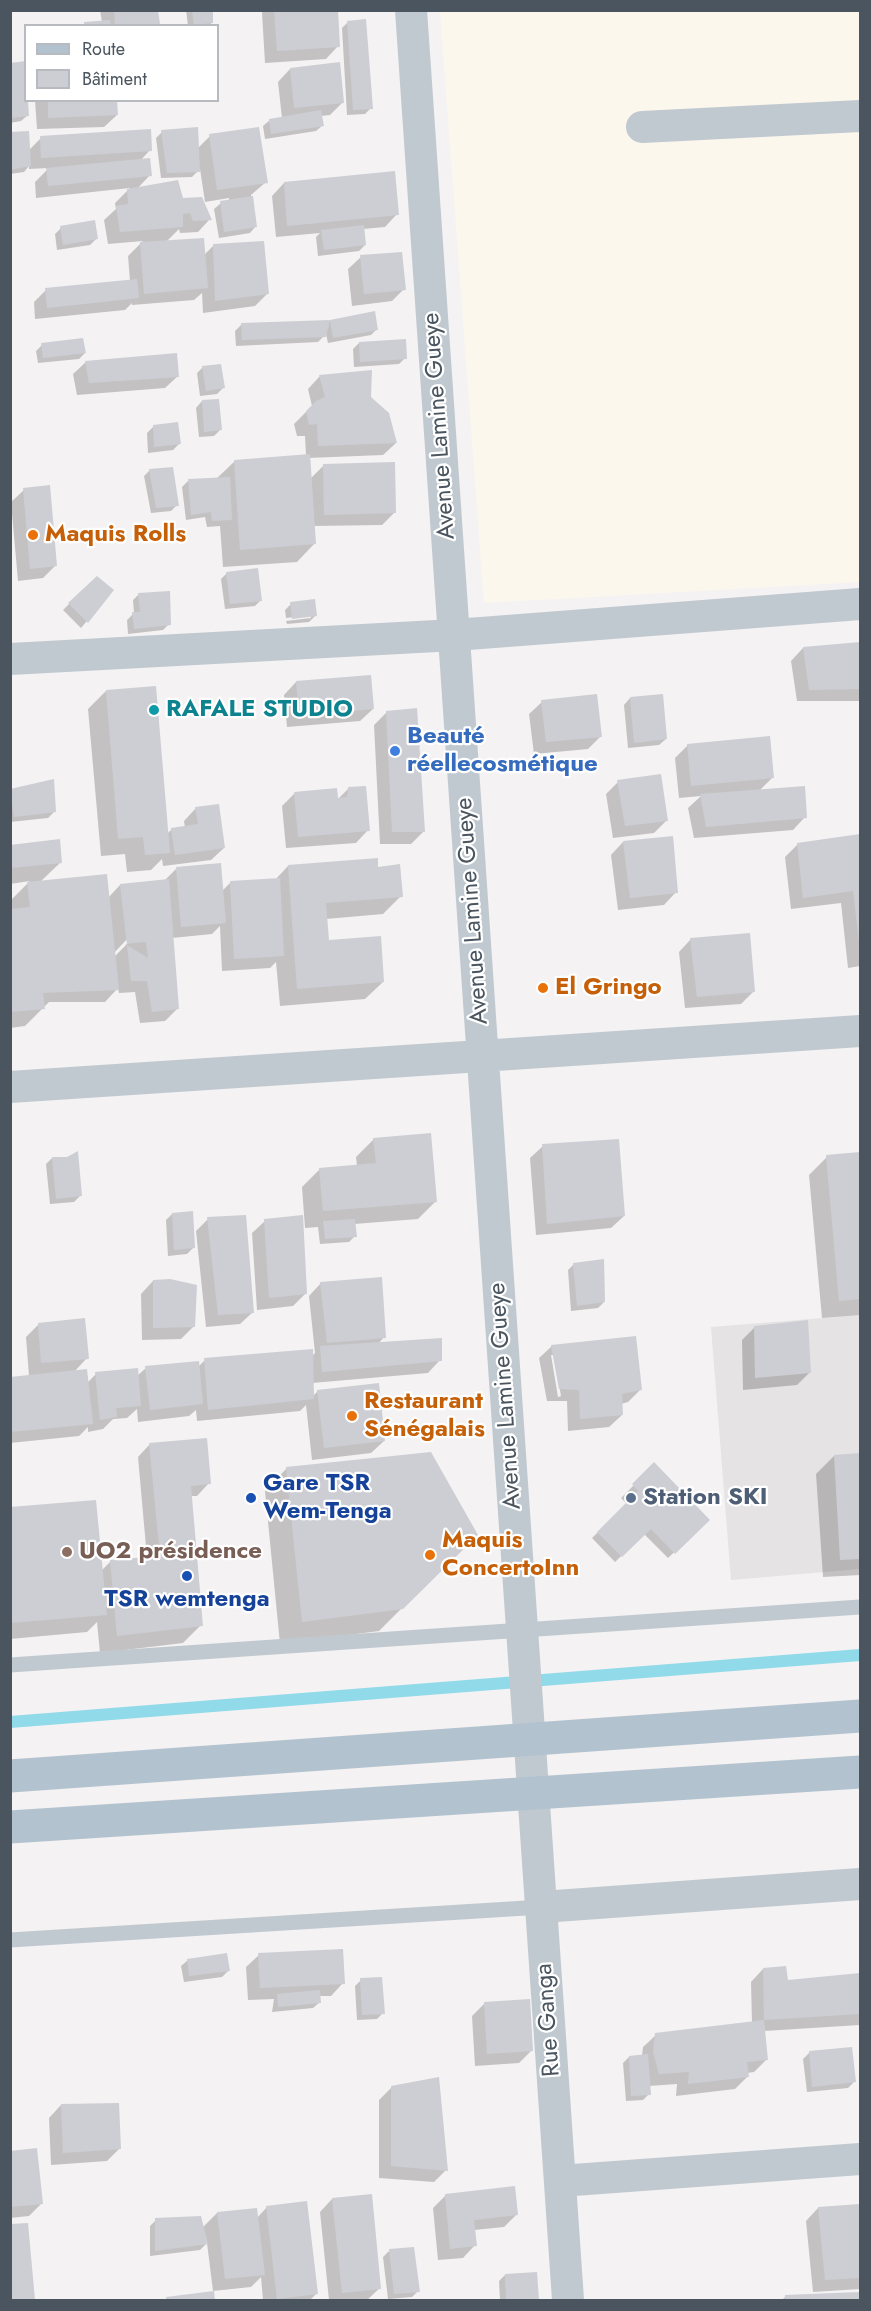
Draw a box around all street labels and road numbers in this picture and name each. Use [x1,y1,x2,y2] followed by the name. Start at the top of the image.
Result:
[418,312,462,540] street label: Avenue Lamine Gueye
[451,797,495,1025] street label: Avenue Lamine Gueye
[484,1282,528,1510] street label: Avenue Lamine Gueye
[531,1962,567,2078] street label: Rue Ganga

